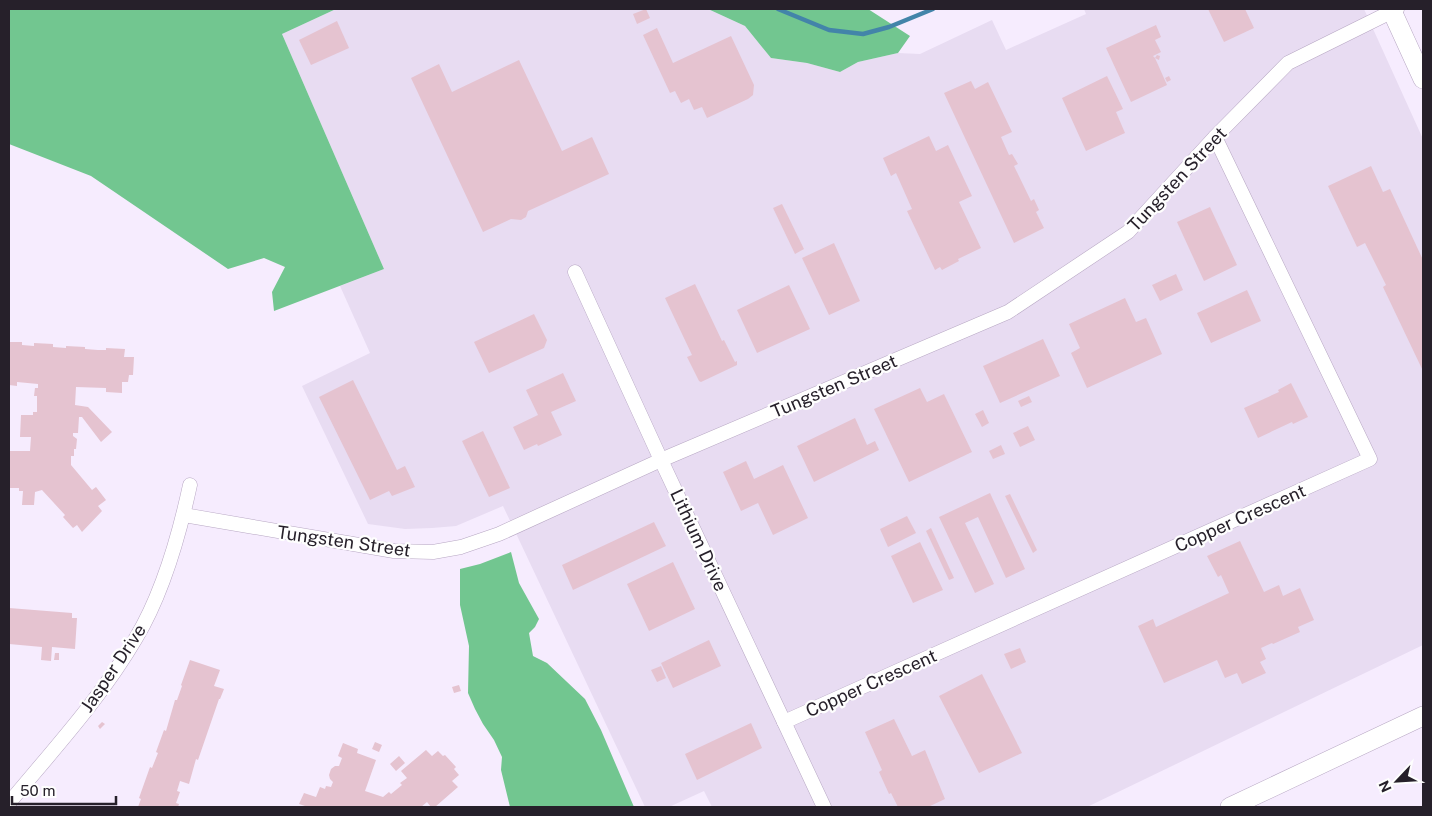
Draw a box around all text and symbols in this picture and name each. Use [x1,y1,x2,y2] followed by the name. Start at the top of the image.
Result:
[1123,123,1231,235] street label: Tungsten Street
[768,350,900,422] street label: Tungsten Street
[1171,480,1309,556] street label: Copper Crescent
[666,486,732,594] street label: Lithium Drive
[276,521,412,561] street label: Tungsten Street
[76,620,150,716] street label: Jasper Drive
[802,645,940,721] street label: Copper Crescent
[1372,756,1422,806] north arrow
[12,774,116,806] scale bar
[1376,778,1395,795] text: N
[20,782,55,799] text: 50 m

